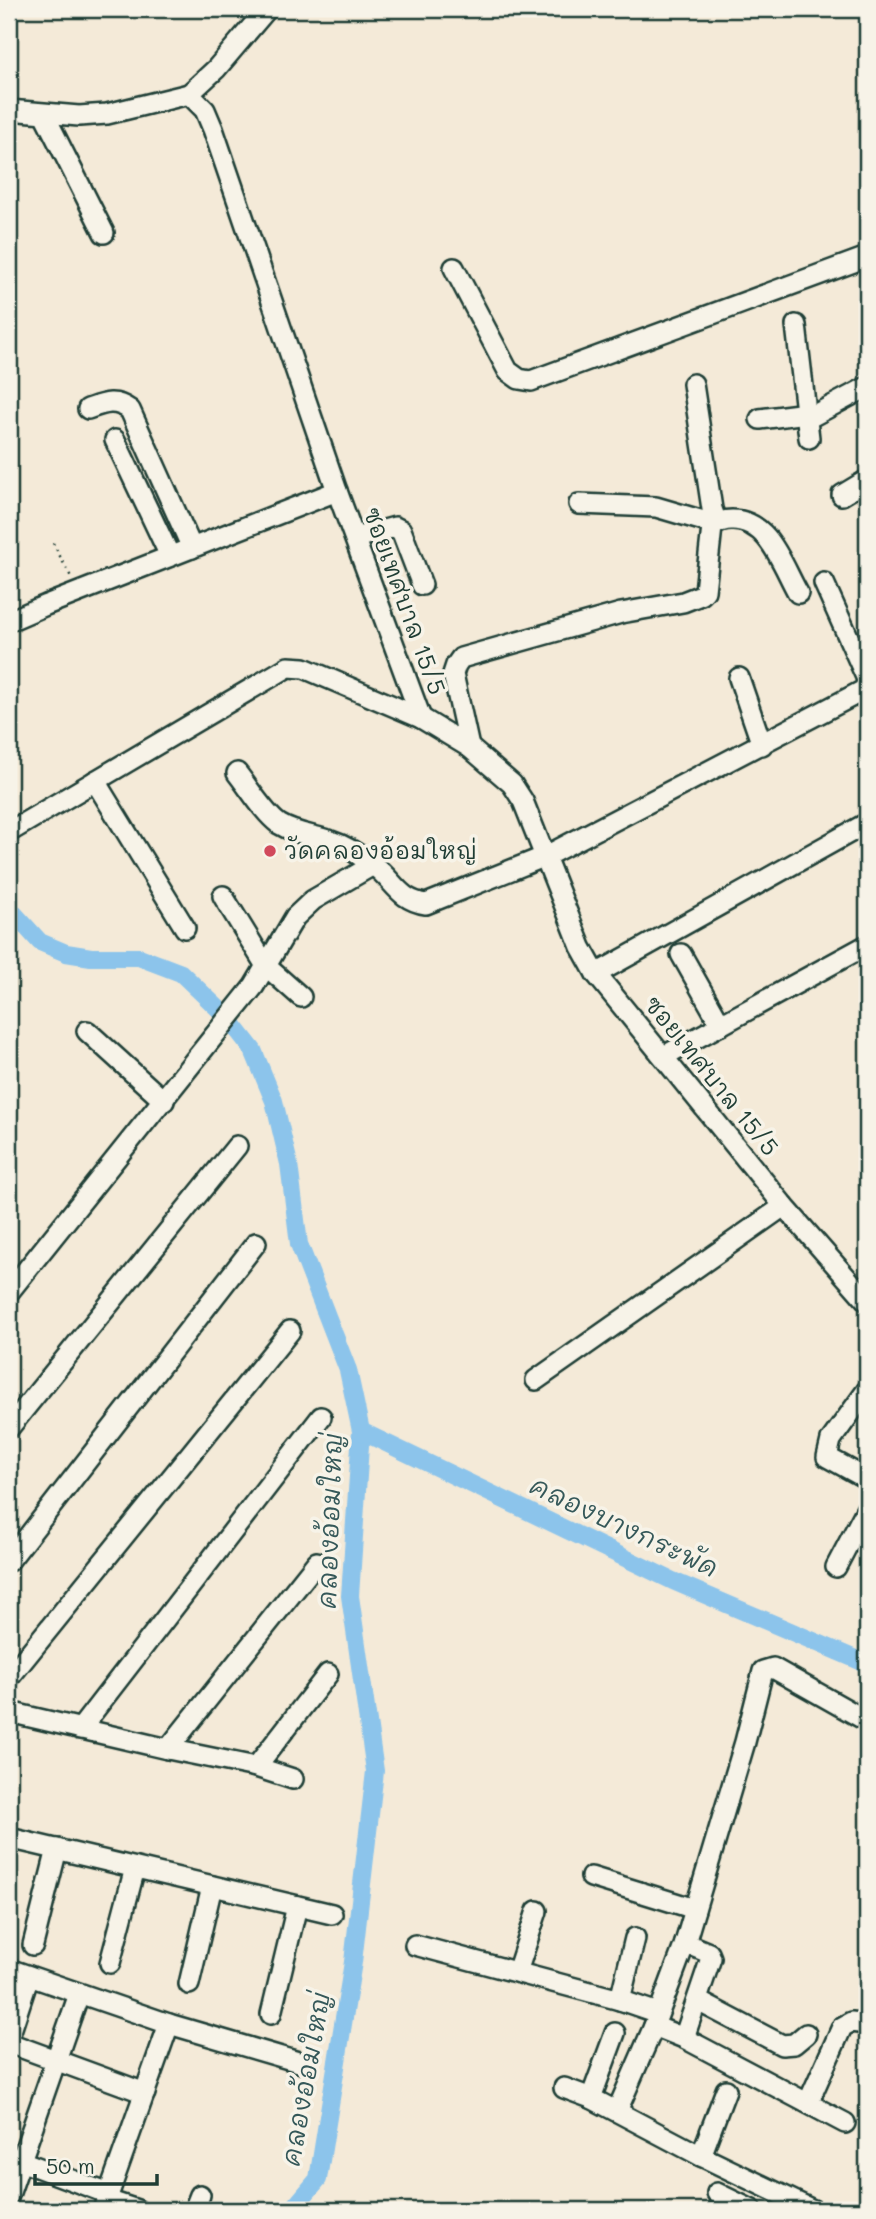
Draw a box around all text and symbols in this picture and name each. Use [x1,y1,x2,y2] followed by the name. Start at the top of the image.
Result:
[357,502,454,698] street label: ซอยเทศบาล 15/5
[284,834,477,865] place label: วัดคลองอ้อมใหญ่
[262,843,278,859] marker: วัดคลองอ้อมใหญ่
[638,989,786,1161] street label: ซอยเทศบาล 15/5
[309,1431,349,1610] water label: คลองอ้อมใหญ่
[525,1468,724,1585] water label: คลองบางกระพัด
[273,1988,337,2168] water label: คลองอ้อมใหญ่
[35,2142,158,2186] scale bar
[46,2152,95,2179] text: 50 m

